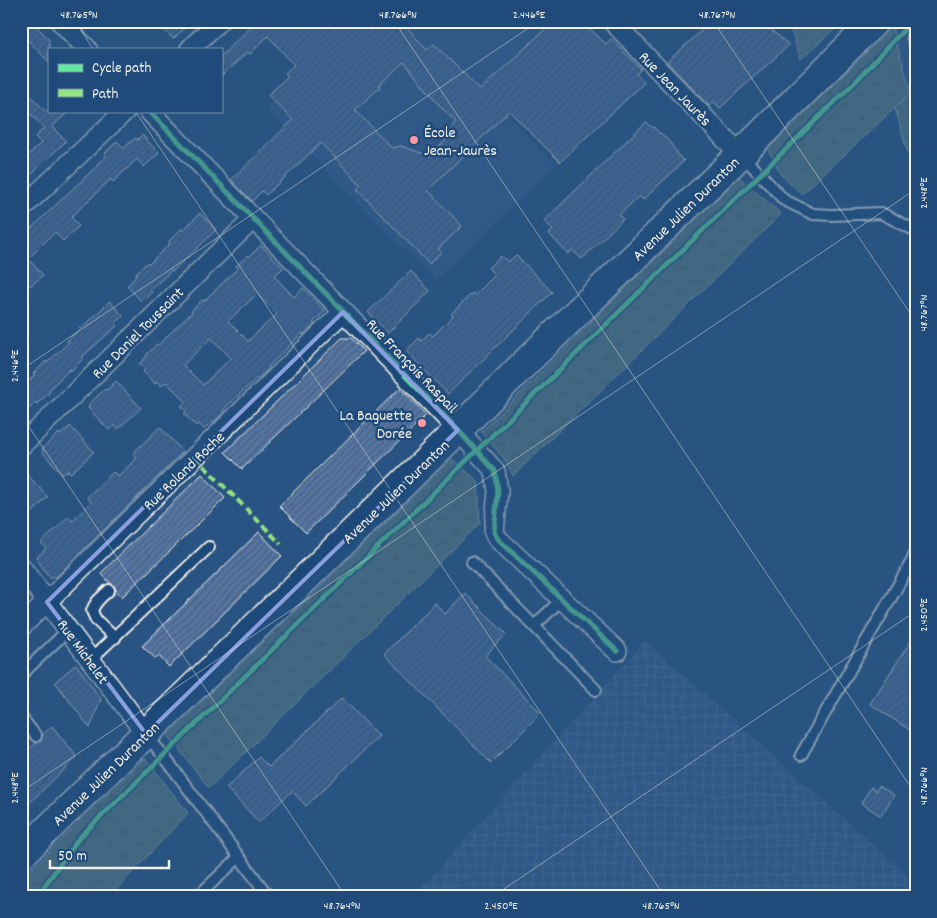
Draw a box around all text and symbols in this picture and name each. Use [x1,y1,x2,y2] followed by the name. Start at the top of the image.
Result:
[60,7,98,24] text: 48.765°N
[379,7,417,24] text: 48.766°N
[513,7,546,24] text: 2.446°E
[699,7,735,24] text: 48.767°N
[632,47,716,133] street label: Rue Jean Jaurès
[48,48,222,112] legend
[92,58,152,80] text: Cycle path
[92,84,118,106] text: Path
[424,122,497,163] place label: École Jean-Jaurès
[408,134,420,146] marker: École Jean-Jaurès
[628,152,746,267] street label: Avenue Julien Duranton
[916,177,933,209] text: 2.448°E
[87,282,190,385] street label: Rue Daniel Toussaint
[916,295,933,331] text: 48.767°N
[360,314,463,419] street label: Rue François Raspail
[7,349,24,382] text: 2.446°E
[339,405,412,446] place label: La Baguette Dorée
[416,417,428,429] marker: La Baguette Dorée
[139,427,231,517] street label: Rue Roland Roche
[338,435,456,550] street label: Avenue Julien Duranton
[916,598,933,632] text: 2.450°E
[51,615,113,690] street label: Rue Michelet
[48,717,166,832] street label: Avenue Julien Duranton
[916,767,933,805] text: 48.766°N
[7,772,24,804] text: 2.448°E
[50,838,169,870] scale bar
[58,846,87,868] text: 50 m
[323,898,361,915] text: 48.764°N
[484,898,518,915] text: 2.450°E
[642,898,680,915] text: 48.765°N

